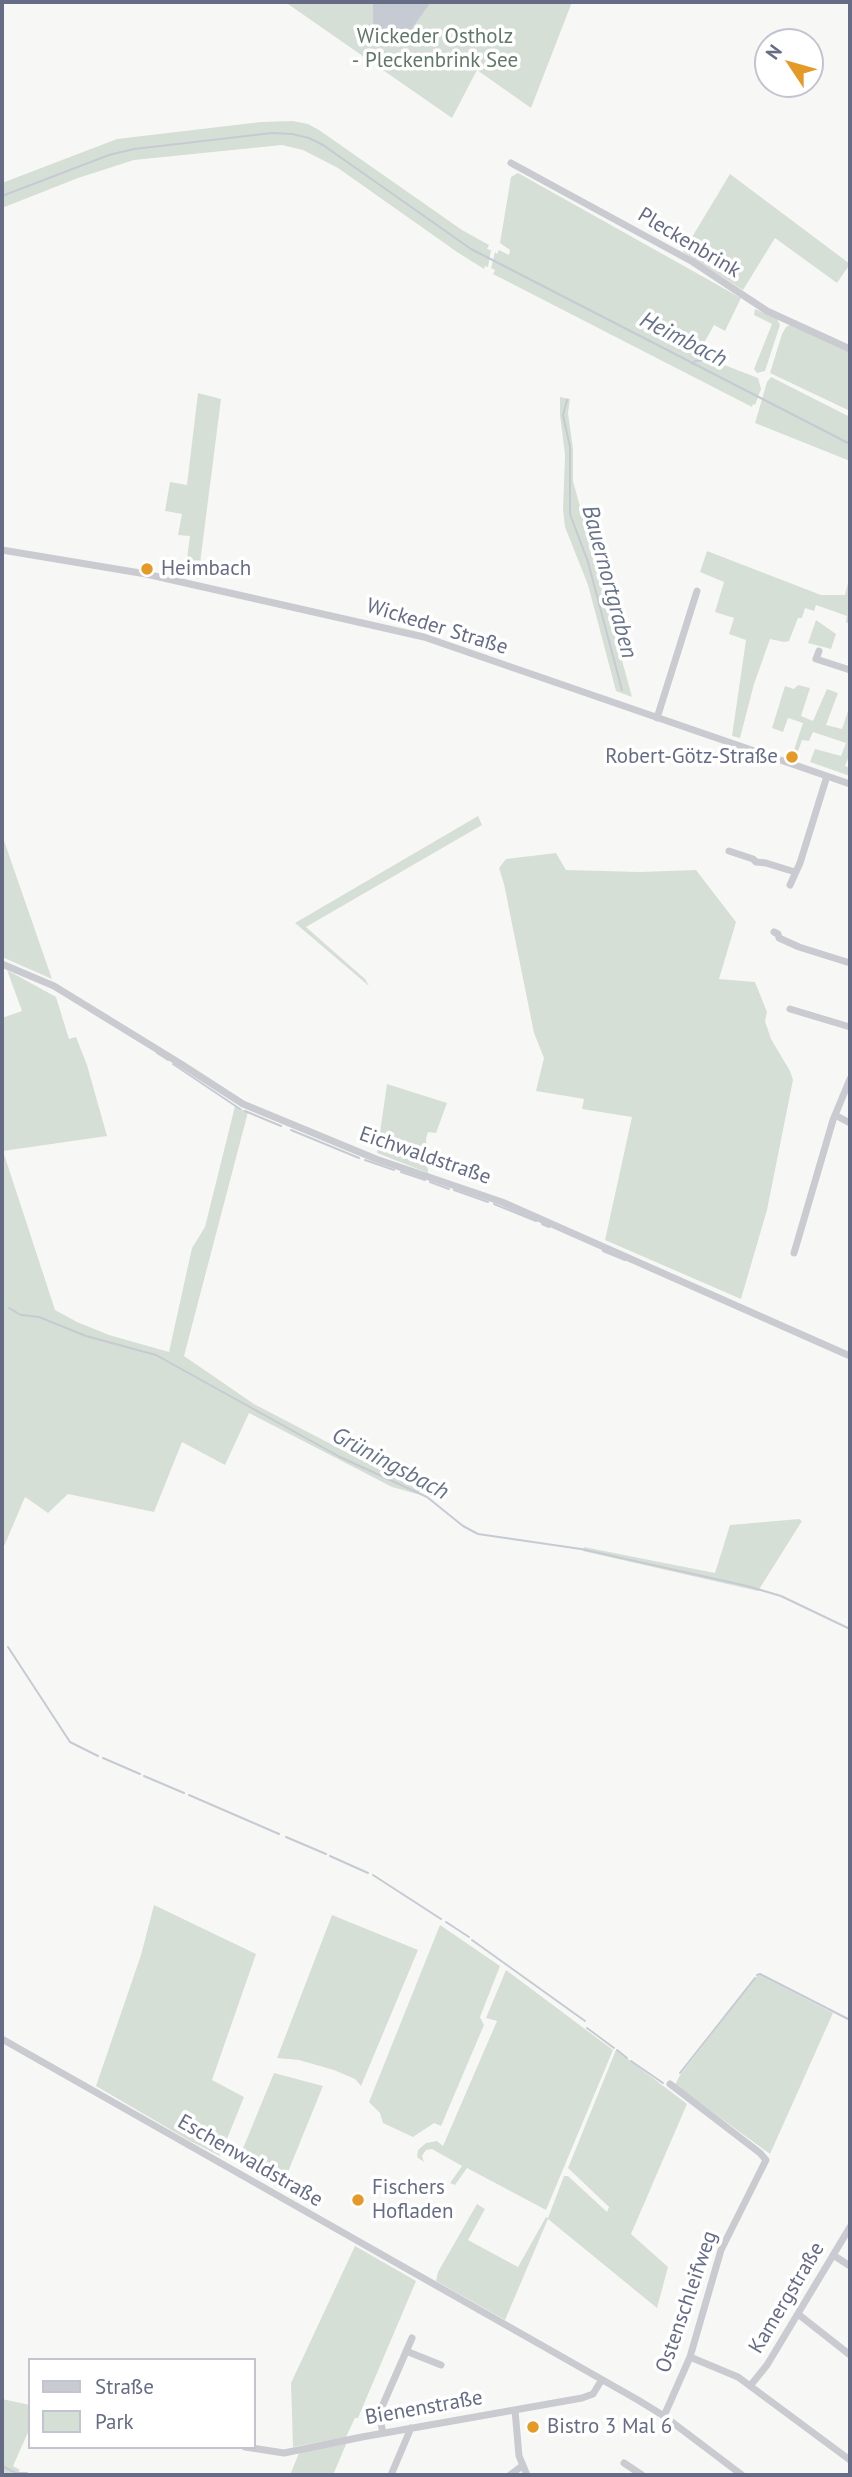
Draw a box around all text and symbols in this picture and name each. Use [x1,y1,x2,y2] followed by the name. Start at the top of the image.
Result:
[352,24,518,74] park label: Wickeder Ostholz - Pleckenbrink See
[754,28,824,98] north arrow
[760,40,787,64] text: N
[633,202,745,284] street label: Pleckenbrink
[635,306,731,374] water label: Heimbach
[575,503,643,661] water label: Bauernortgraben
[161,556,251,582] place label: Heimbach
[139,561,155,577] marker: Heimbach
[363,594,511,660] street label: Wickeder Straße
[605,744,778,770] place label: Robert-Götz-Straße
[784,749,800,765] marker: Robert-Götz-Straße
[356,1122,494,1190] street label: Eichwaldstraße
[327,1422,453,1506] water label: Grüningsbach
[173,2109,327,2213] street label: Eschenwaldstraße
[372,2175,453,2225] place label: Fischers Hofladen
[350,2192,366,2208] marker: Fischers Hofladen
[651,2228,723,2376] street label: Ostenschleifweg
[744,2238,830,2358] street label: Kamergstraße
[28,2358,256,2449] legend
[95,2373,154,2400] text: Straße
[363,2385,485,2431] street label: Bienenstraße
[95,2408,134,2435] text: Park
[547,2414,672,2440] place label: Bistro 3 Mal 6
[525,2419,541,2435] marker: Bistro 3 Mal 6

